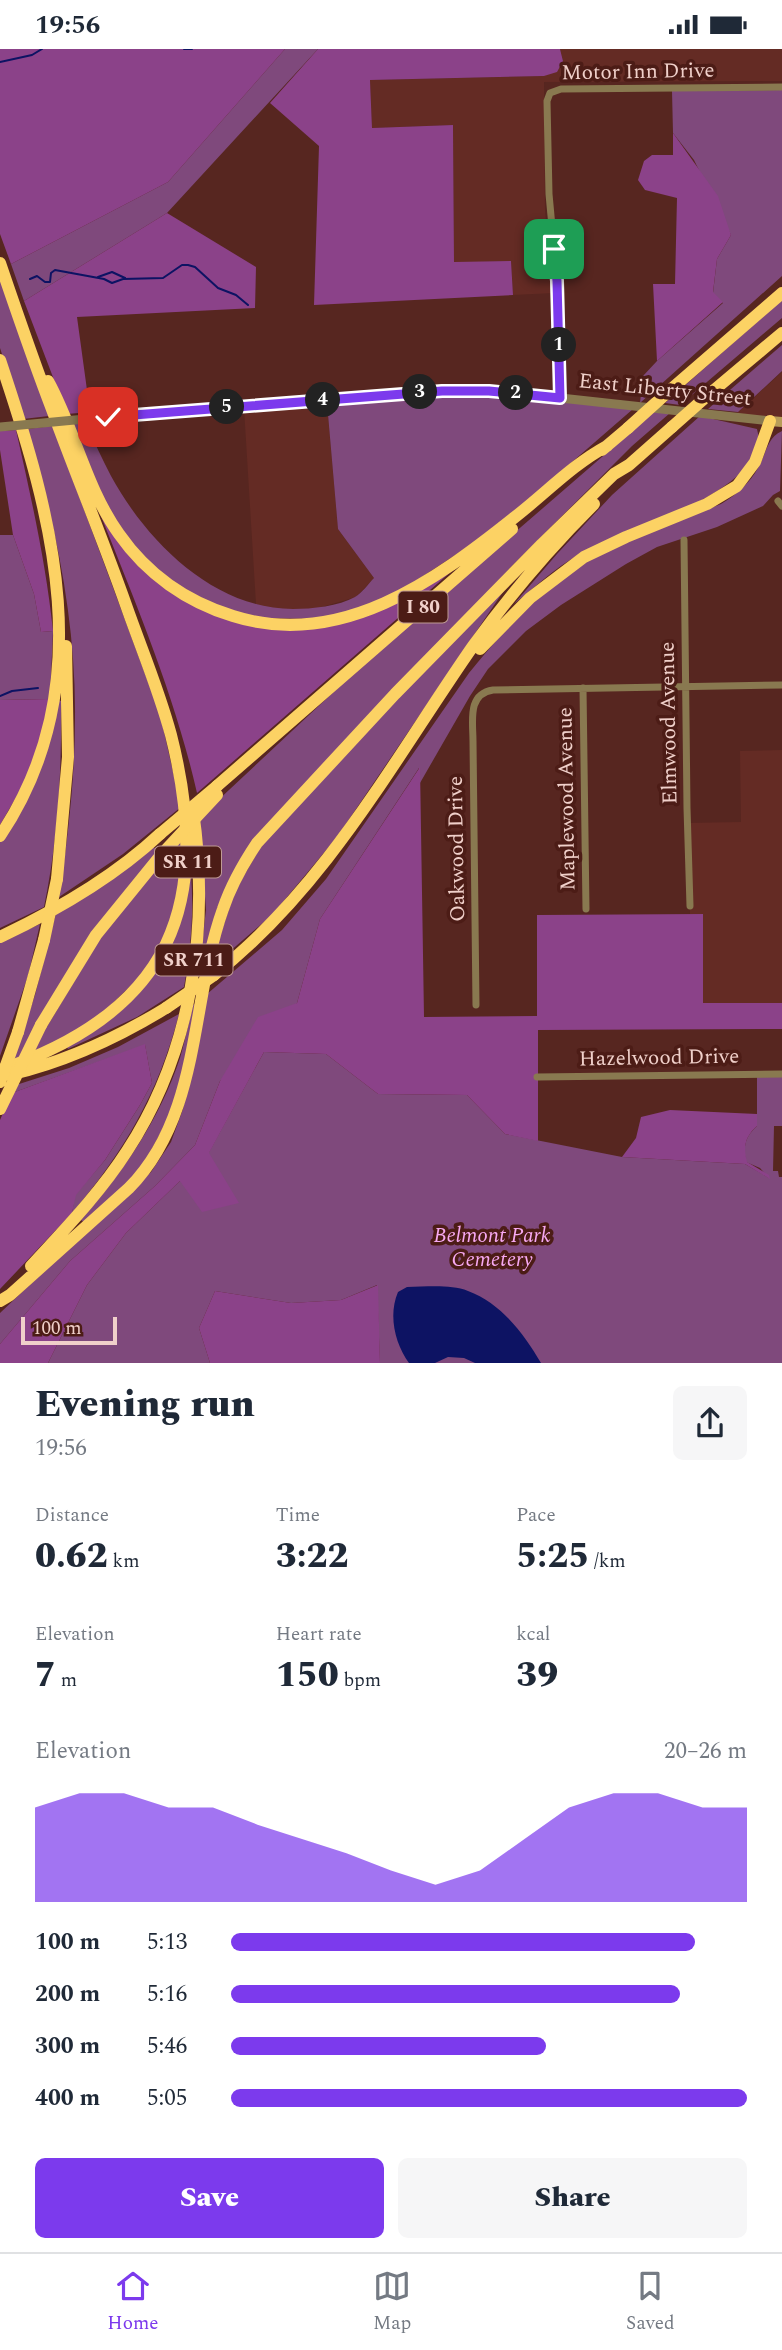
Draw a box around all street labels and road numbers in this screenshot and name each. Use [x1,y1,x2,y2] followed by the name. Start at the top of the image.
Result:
[561,55,715,89] street label: Motor Inn Drive
[577,365,753,415] street label: East Liberty Street
[398,591,448,622] road number: I 80
[652,641,686,805] street label: Elmwood Avenue
[549,707,585,891] street label: Maplewood Avenue
[440,776,474,922] street label: Oakwood Drive
[155,847,221,877] road number: SR 11
[156,945,232,975] road number: SR 711
[579,1041,739,1075] street label: Hazelwood Drive

